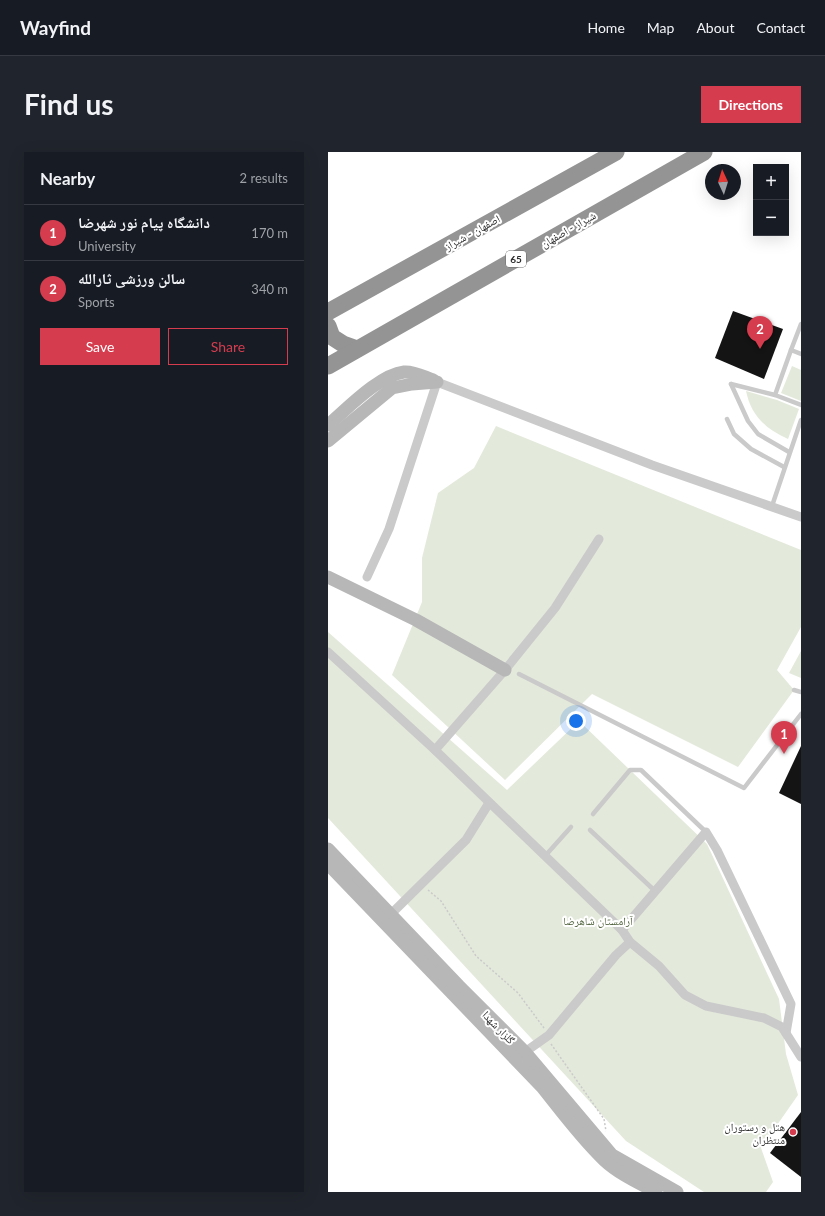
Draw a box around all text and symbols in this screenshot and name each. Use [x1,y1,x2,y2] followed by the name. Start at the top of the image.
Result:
[20,16,91,39] text: Wayfind
[587,19,625,36] text: Home
[647,19,674,36] text: Map
[696,19,734,36] text: About
[756,19,805,36] text: Contact
[701,86,801,123] button: Directions
[24,87,114,121] text: Find us
[705,164,741,200] north arrow
[753,164,789,236] map controls
[753,164,789,200] button: +
[40,168,95,189] text: Nearby
[240,170,288,186] text: 2 results
[753,200,789,236] button: −
[538,208,598,251] street label: شیراز - اصفهان
[441,211,502,254] street label: اصفهان - شیراز
[78,213,210,231] text: دانشگاه پیام نور شهرضا
[49,225,57,241] text: 1
[251,225,288,241] text: 170 m
[78,238,136,254] text: University
[506,251,526,267] road number: 65
[78,269,185,287] text: سالن ورزشی ثارالله
[49,281,57,297] text: 2
[251,281,288,297] text: 340 m
[78,294,115,310] text: Sports
[747,316,773,349] pin: 2
[40,328,160,365] button: Save
[168,328,288,365] button: Share
[566,711,586,731] your location
[771,721,797,754] pin: 1
[563,914,633,928] park label: آرامستان شاهرضا
[480,1008,518,1046] street label: گلزار شهدا
[724,1120,785,1147] place label: هتل و رستوران منتظران
[788,1127,798,1137] marker: هتل و رستوران منتظران

